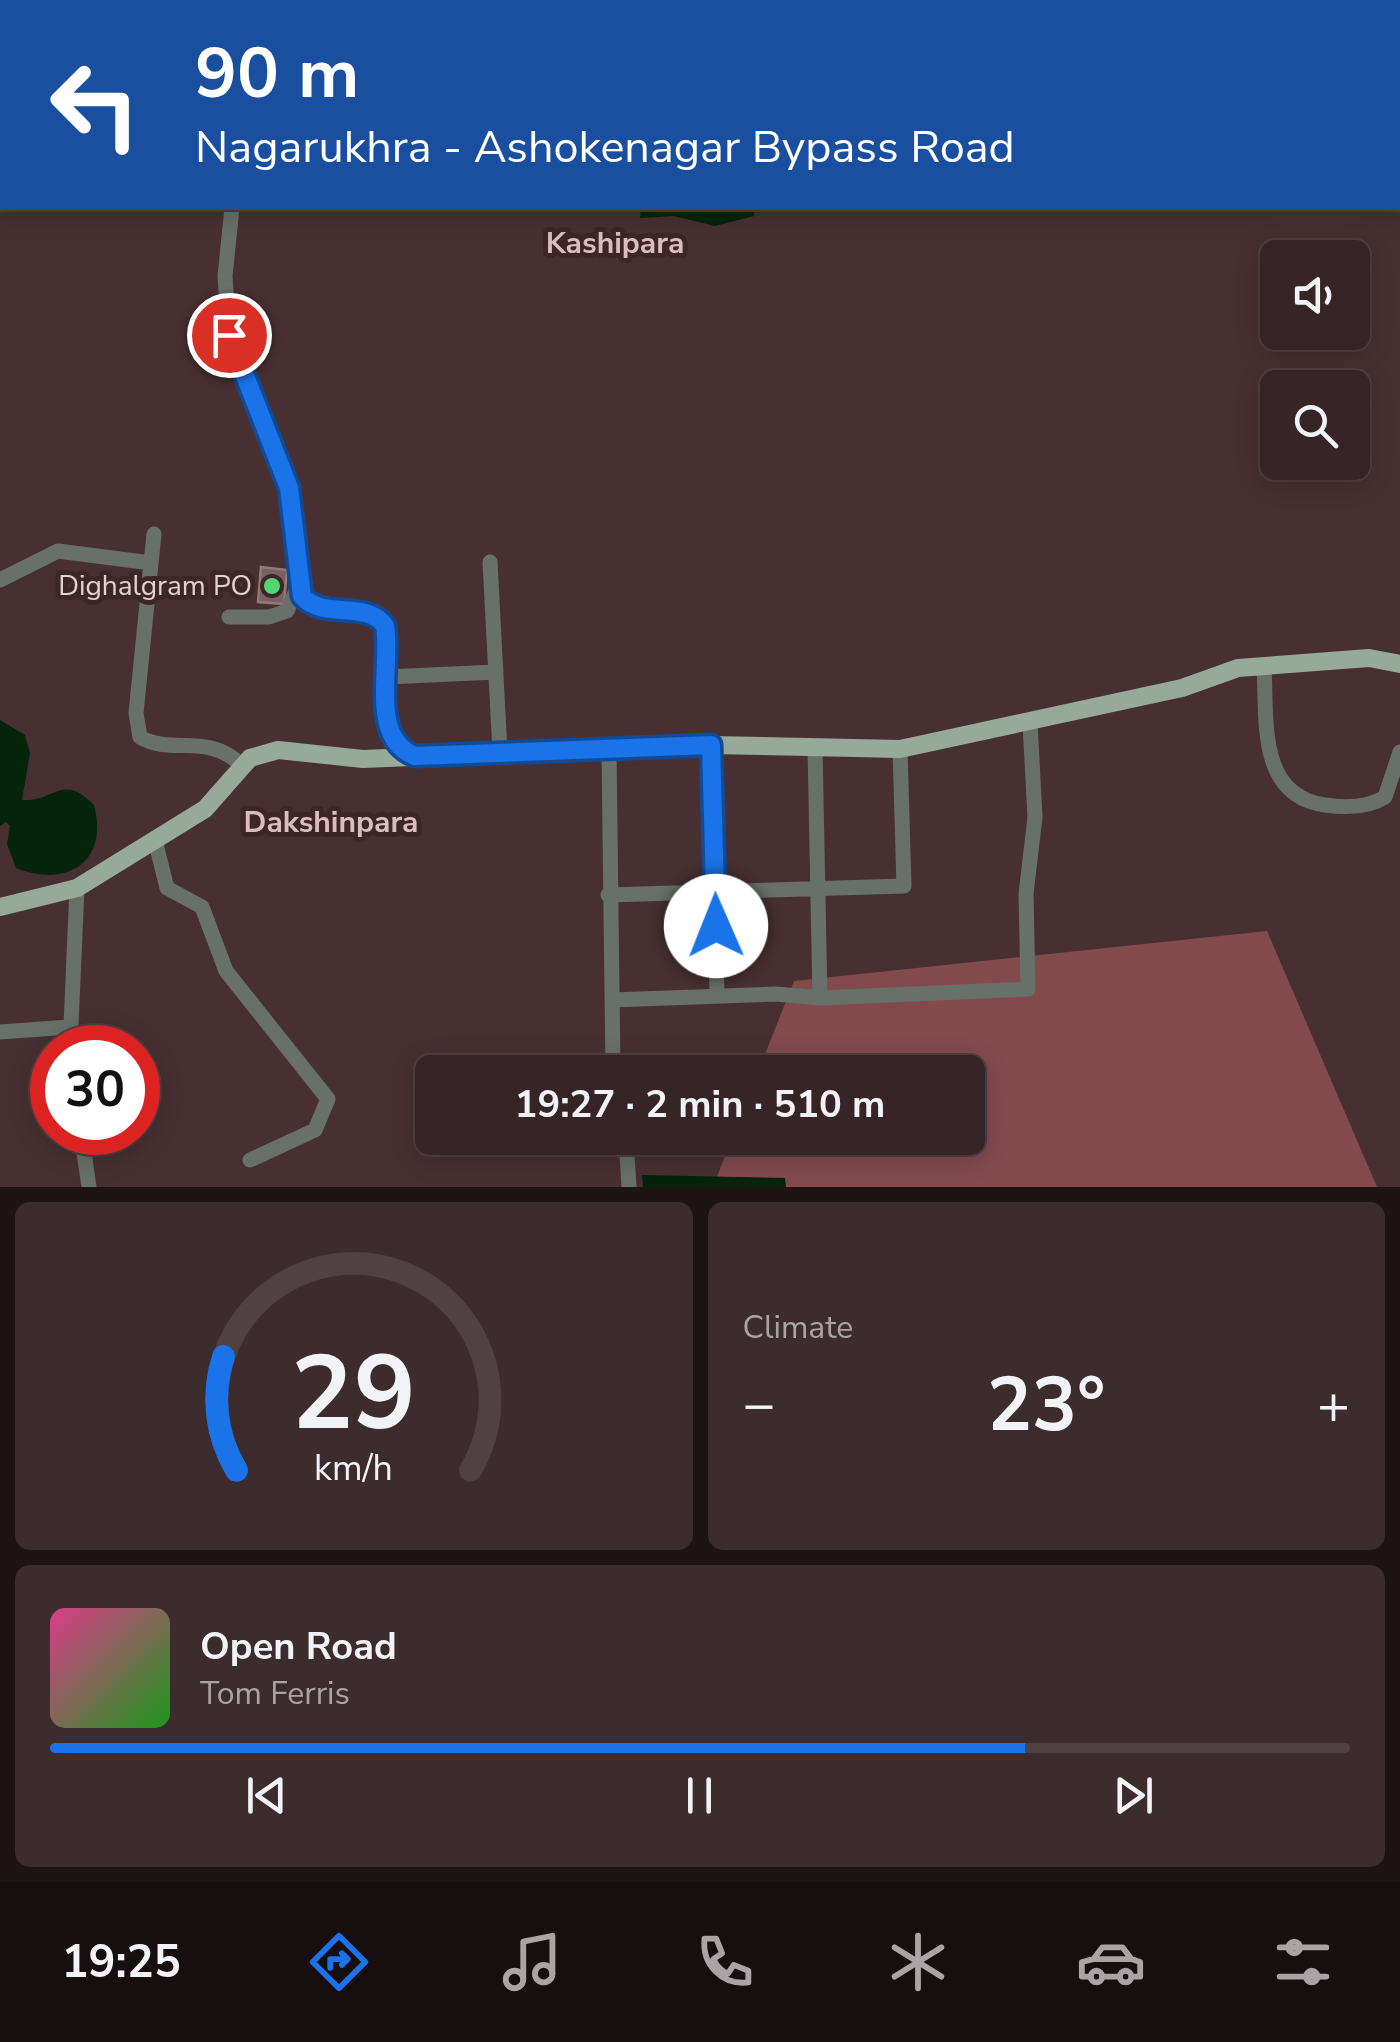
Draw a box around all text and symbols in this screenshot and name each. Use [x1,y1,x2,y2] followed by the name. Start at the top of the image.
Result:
[195,26,359,122] text: 90 m
[30,40,160,170] icon: left
[195,117,1015,178] text: Nagarukhra - Ashokenagar Bypass Road
[546,223,684,264] district label: Kashipara
[1260,240,1370,480] map controls
[1260,240,1370,350] button: sound
[187,293,272,378] pin
[202,308,257,363] icon: arrive
[1260,370,1370,480] button: search
[58,567,252,605] place label: Dighalgram PO
[261,575,283,597] marker: Dighalgram PO
[244,802,418,843] district label: Dakshinpara
[664,874,768,978] position arrow
[30,1025,160,1155] speed limit sign: 30
[515,1079,885,1130] text: 19:27 · 2 min · 510 m
[743,1306,853,1349] text: Climate
[291,1323,416,1465] text: 29
[987,1354,1105,1456] text: 23°
[743,1367,776,1442] text: −
[1317,1367,1350,1442] text: +
[314,1444,393,1493] text: km/h
[200,1621,397,1672] text: Open Road
[200,1672,350,1715] text: Tom Ferris
[239,1768,294,1823] icon: previous
[672,1768,727,1823] icon: pause
[1106,1768,1161,1823] icon: next
[304,1927,374,1997] icon: directions
[497,1927,567,1997] icon: music
[690,1927,760,1997] icon: phone
[883,1927,953,1997] icon: climate
[1076,1927,1146,1997] icon: car
[1268,1927,1338,1997] icon: filters
[61,1932,181,1993] text: 19:25

